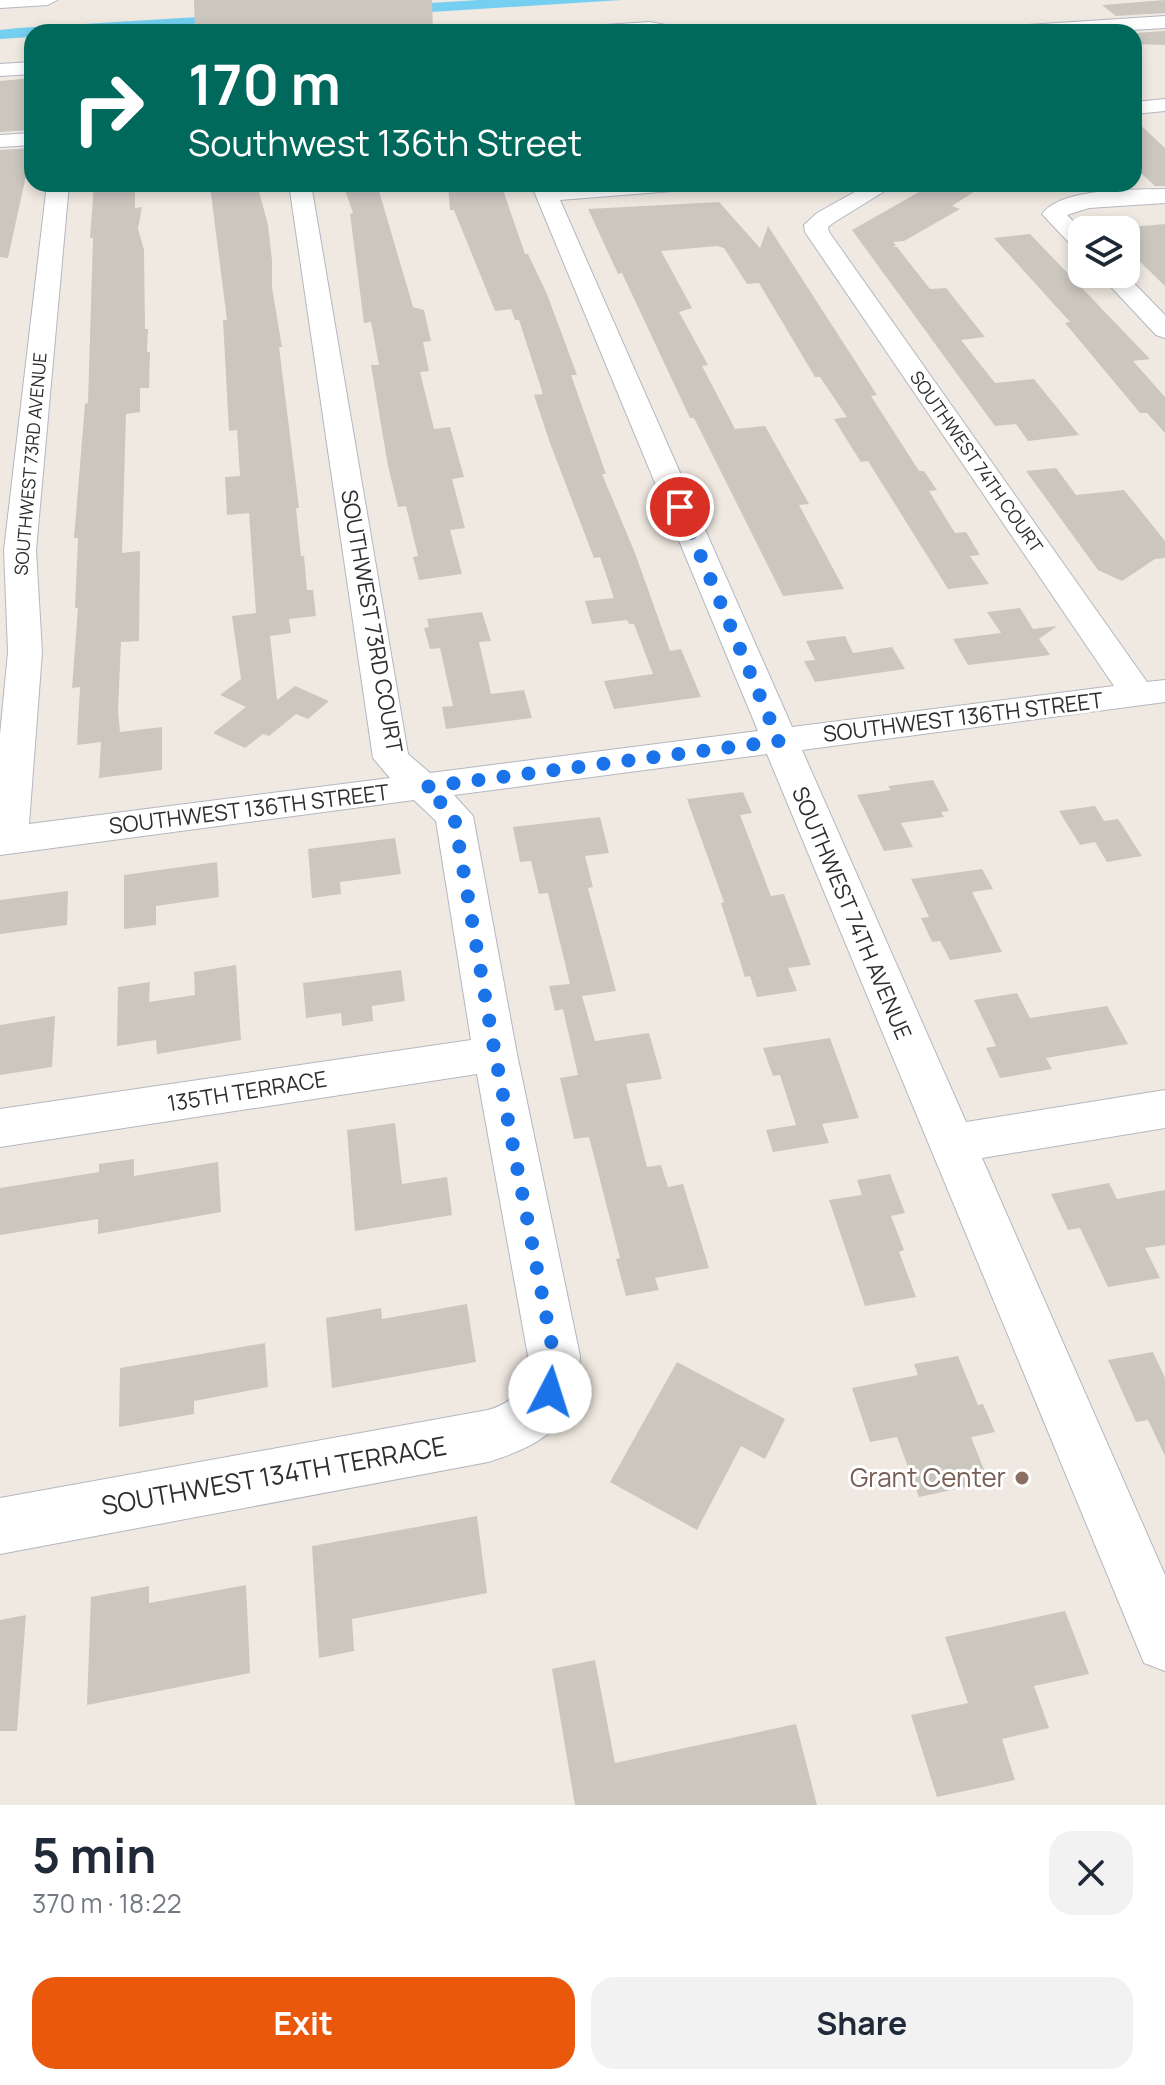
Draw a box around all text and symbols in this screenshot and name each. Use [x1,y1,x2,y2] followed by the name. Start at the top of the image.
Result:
[188,45,341,122] text: 170 m
[56,56,160,160] icon: right
[188,118,582,167] text: Southwest 136th Street
[1068,216,1140,288] map controls
[1068,216,1140,288] button: layers
[8,351,52,576] street label: SOUTHWEST 73RD AVENUE
[905,366,1049,557] street label: SOUTHWEST 74TH COURT
[646,473,714,541] pin
[658,485,702,529] icon: arrive
[334,487,410,755] street label: SOUTHWEST 73RD COURT
[821,685,1105,749] street label: SOUTHWEST 136TH STREET
[107,777,391,841] street label: SOUTHWEST 136TH STREET
[785,782,919,1044] street label: SOUTHWEST 74TH AVENUE
[165,1064,329,1118] street label: 135TH TERRACE
[508,1350,592,1434] position arrow
[98,1427,449,1523] street label: SOUTHWEST 134TH TERRACE
[850,1459,1006,1495] place label: Grant Center
[1013,1469,1031,1487] marker: Grant Center
[32,1822,156,1887] text: 5 min
[1049,1831,1133,1915] button: close
[32,1885,181,1921] text: 370 m · 18:22
[32,1977,575,2069] button: Exit
[591,1977,1133,2069] button: Share

